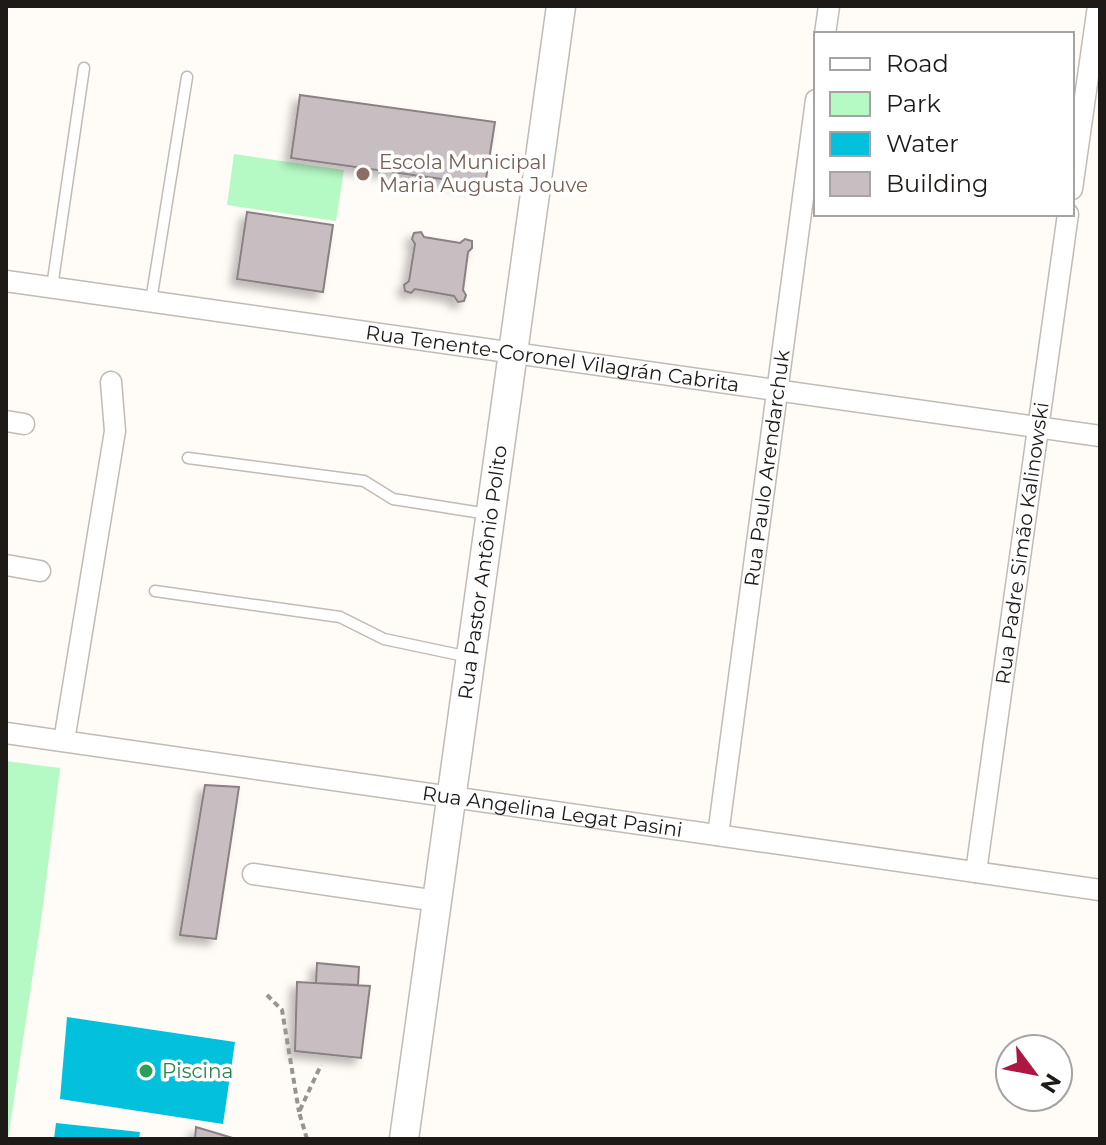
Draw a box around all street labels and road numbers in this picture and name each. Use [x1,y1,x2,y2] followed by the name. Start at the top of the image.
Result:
[364,320,741,397] street label: Rua Tenente-Coronel Vilagrán Cabrita
[739,348,795,588] street label: Rua Paulo Arendarchuk
[990,400,1054,686] street label: Rua Padre Simão Kalinowski
[453,444,512,701] street label: Rua Pastor Antônio Polito
[421,781,684,842] street label: Rua Angelina Legat Pasini

